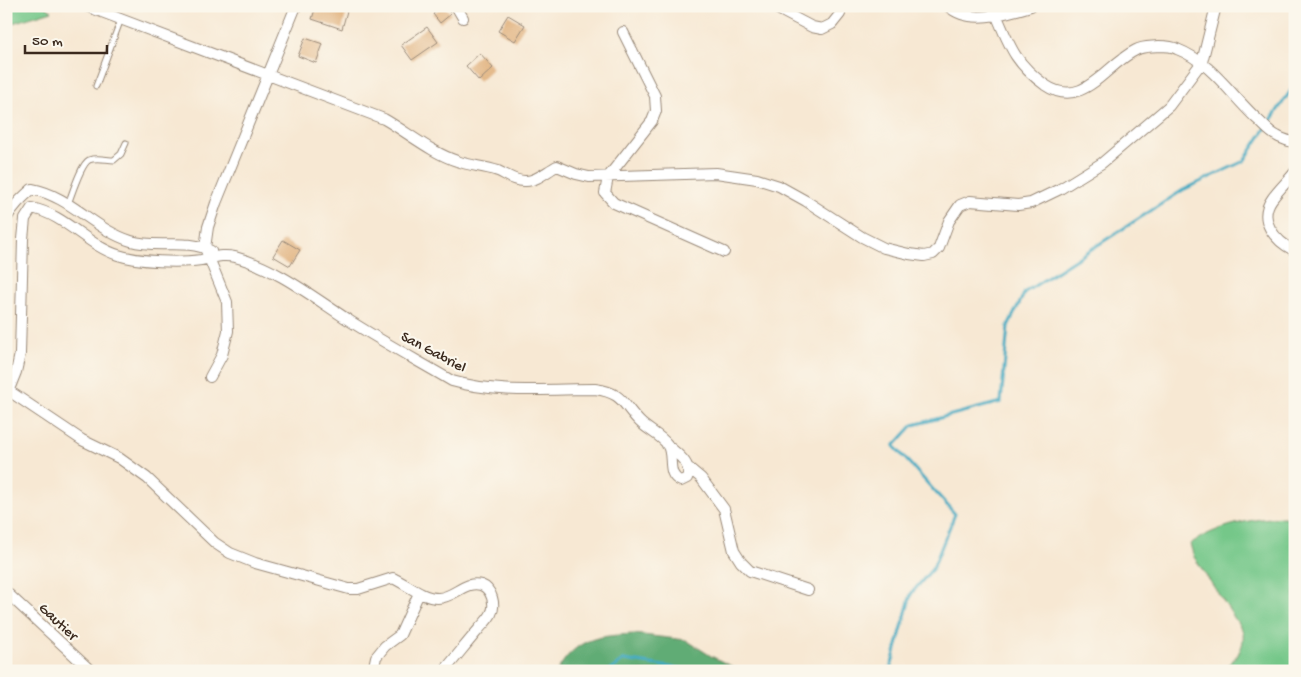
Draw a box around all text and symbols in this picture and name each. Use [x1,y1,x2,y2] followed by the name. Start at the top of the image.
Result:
[25,22,108,54] scale bar
[32,33,63,51] text: 50 m
[397,328,469,377] street label: San Gabriel
[34,600,82,646] street label: Gautier

